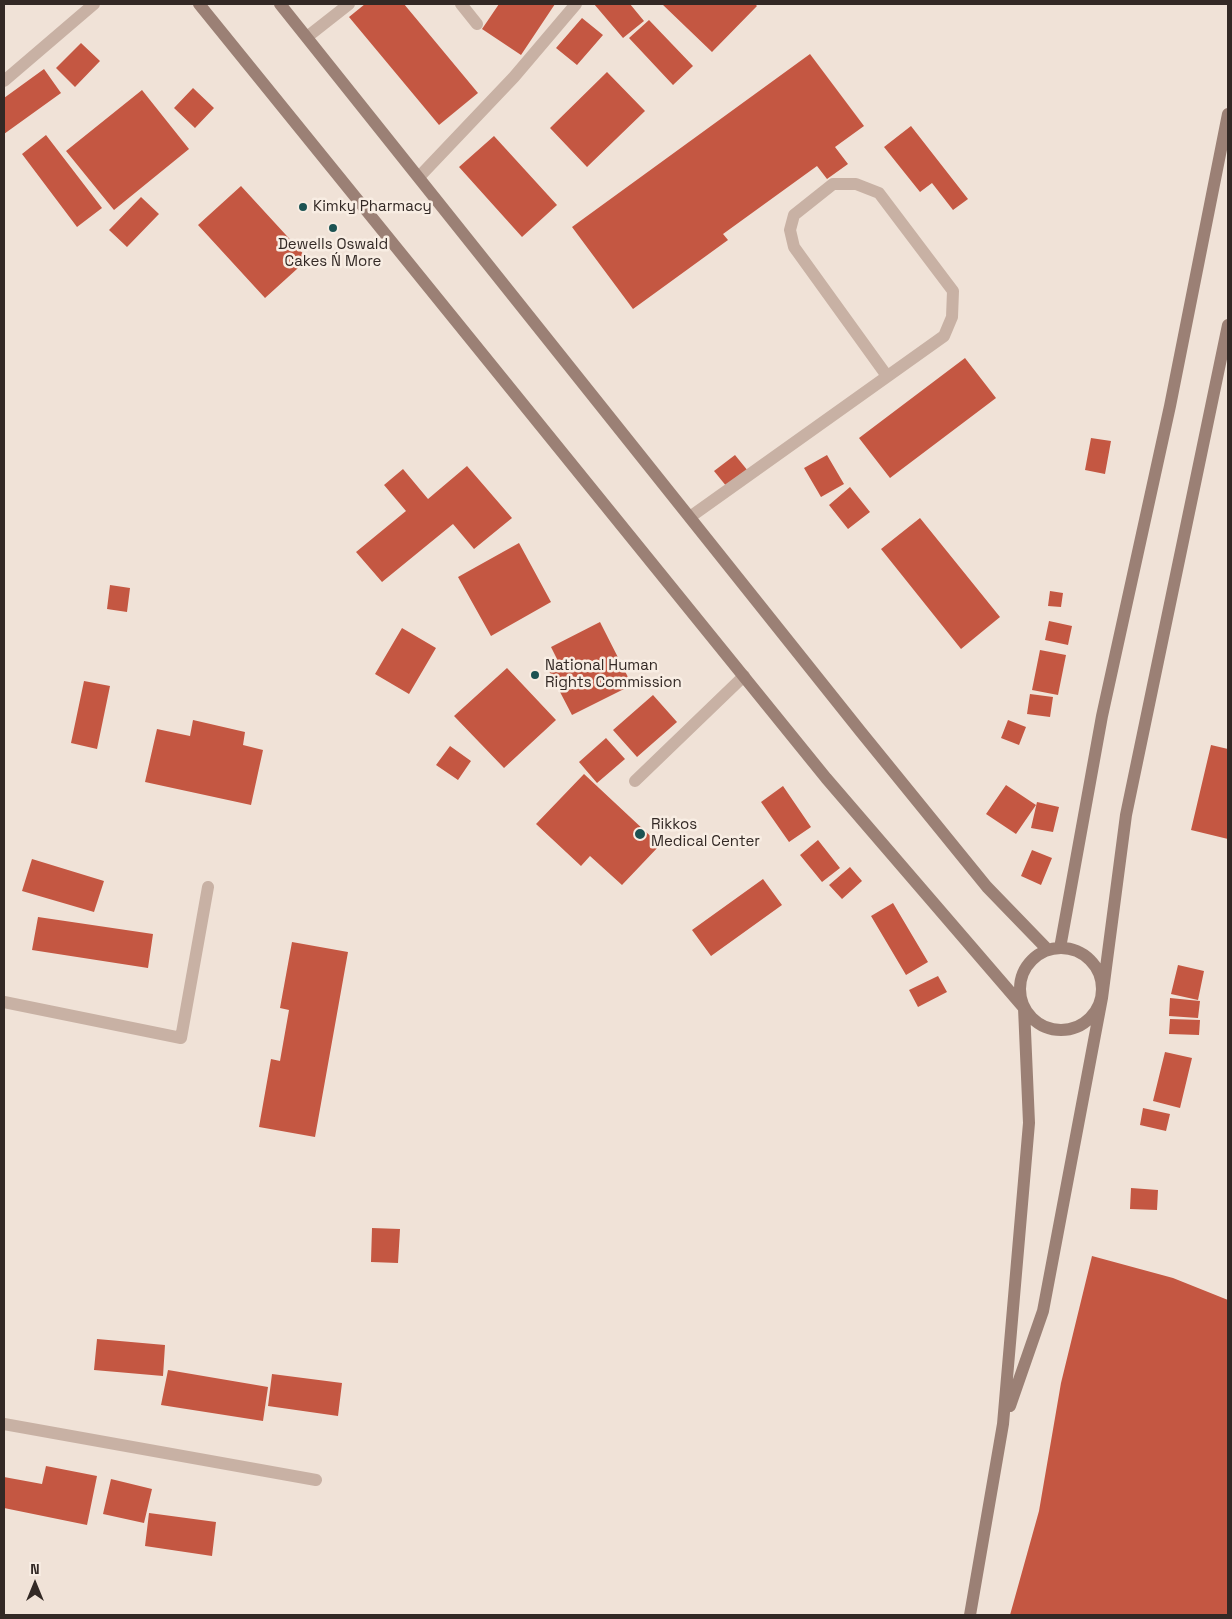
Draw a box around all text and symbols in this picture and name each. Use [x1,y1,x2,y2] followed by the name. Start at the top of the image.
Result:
[313,198,432,216] place label: Kimky Pharmacy
[297,201,309,213] marker: Kimky Pharmacy
[327,222,339,234] marker: Dewells Oswald Cakes Ń More
[278,236,388,271] place label: Dewells Oswald Cakes Ń More
[545,657,682,692] place label: National Human Rights Commission
[529,669,541,681] marker: National Human Rights Commission
[651,816,760,851] place label: Rikkos Medical Center
[633,827,647,841] marker: Rikkos Medical Center
[10,1559,60,1609] north arrow
[30,1560,40,1578] text: N

